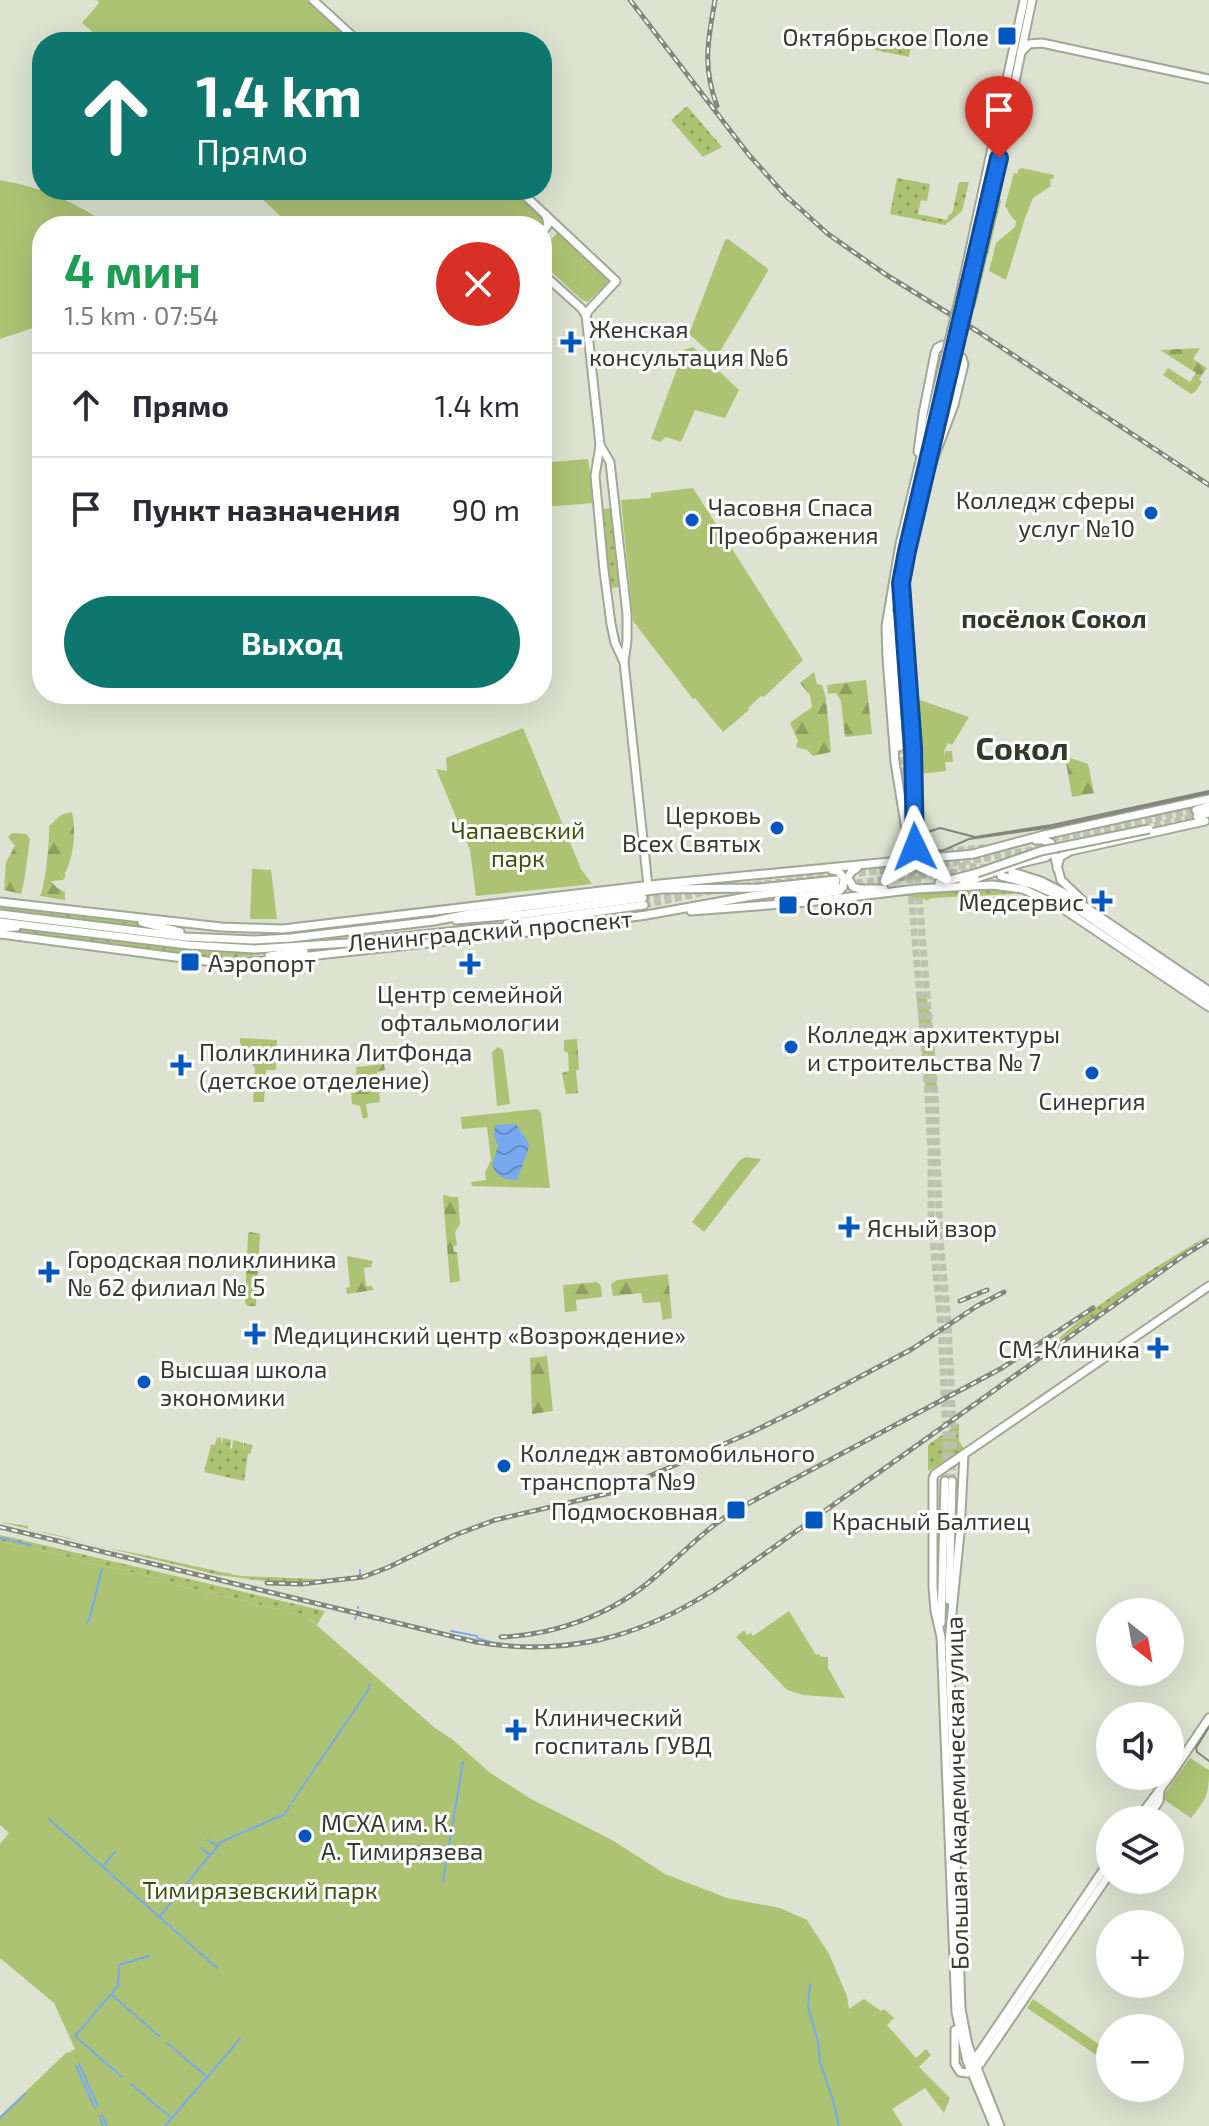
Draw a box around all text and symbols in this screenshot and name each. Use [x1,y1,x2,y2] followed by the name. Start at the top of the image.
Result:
[783,22,989,51] place label: Октябрьское Поле
[996,25,1018,47] marker: Октябрьское Поле
[196,61,362,128] text: 1.4 km
[64,64,168,168] icon: ahead
[965,76,1033,158] pin
[977,88,1021,132] icon: arrive
[196,129,308,172] text: Прямо
[64,240,201,298] text: 4 мин
[436,242,520,326] button: close
[64,299,219,330] text: 1.5 km · 07:54
[589,314,789,372] place label: Женская консультация №6
[560,331,582,353] marker: Женская консультация №6
[64,383,108,427] icon: ahead
[132,387,229,423] text: Прямо
[435,387,520,423] text: 1.4 km
[956,485,1135,543] place label: Колледж сферы услуг №10
[64,487,108,531] icon: arrive
[132,491,400,527] text: Пункт назначения
[452,491,520,527] text: 90 m
[708,492,879,549] place label: Часовня Спаса Преображения
[1142,504,1160,522] marker: Колледж сферы услуг №10
[683,511,701,529] marker: Часовня Спаса Преображения
[64,596,520,688] button: Выход
[961,602,1147,633] district label: посёлок Сокол
[975,728,1069,766] district label: Сокол
[622,800,761,857] place label: Церковь Всех Святых
[873,805,957,889] position arrow
[451,815,585,872] park label: Чапаевский парк
[768,819,786,837] marker: Церковь Всех Святых
[958,887,1084,916] place label: Медсервис
[1091,890,1113,912] marker: Медсервис
[806,891,873,920] place label: Сокол
[777,894,799,916] marker: Сокол
[346,903,634,957] street label: Ленинградский проспект
[208,948,316,977] place label: Аэропорт
[179,951,201,973] marker: Аэропорт
[459,953,481,975] marker: Центр семейной офтальмологии
[377,979,563,1036] place label: Центр семейной офтальмологии
[807,1019,1060,1076] place label: Колледж архитектуры и строительства № 7
[199,1037,472,1094] place label: Поликлиника ЛитФонда (детское отделение)
[782,1038,800,1056] marker: Колледж архитектуры и строительства № 7
[170,1054,192,1076] marker: Поликлиника ЛитФонда (детское отделение)
[1083,1064,1101,1082] marker: Синергия
[1039,1086,1145,1115] place label: Синергия
[867,1213,997,1242] place label: Ясный взор
[838,1216,860,1238] marker: Ясный взор
[67,1244,337,1301] place label: Городская поликлиника № 62 филиал № 5
[38,1261,60,1283] marker: Городская поликлиника № 62 филиал № 5
[273,1320,686,1349] place label: Медицинский центр «Возрождение»
[244,1323,266,1345] marker: Медицинский центр «Возрождение»
[998,1334,1140,1363] place label: СМ-Клиника
[1147,1337,1169,1359] marker: СМ-Клиника
[160,1354,327,1411] place label: Высшая школа экономики
[135,1373,153,1391] marker: Высшая школа экономики
[520,1438,815,1495] place label: Колледж автомобильного транспорта №9
[495,1457,513,1475] marker: Колледж автомобильного транспорта №9
[551,1496,718,1525] place label: Подмосковная
[725,1499,747,1521] marker: Подмосковная
[832,1506,1030,1535] place label: Красный Балтиец
[803,1509,825,1531] marker: Красный Балтиец
[1096,1598,1184,1686] north arrow
[1096,1598,1184,2102] map controls
[938,1616,975,1970] street label: Большая Академическая улица
[534,1702,712,1759] place label: Клинический госпиталь ГУВД
[1096,1702,1184,1790] button: sound
[505,1719,527,1741] marker: Клинический госпиталь ГУВД
[1096,1806,1184,1894] button: layers
[321,1808,483,1865] place label: МСХА им. К. А. Тимирязева
[296,1827,314,1845] marker: МСХА им. К. А. Тимирязева
[142,1875,378,1904] park label: Тимирязевский парк
[1096,1910,1184,1998] button: +
[1096,2014,1184,2102] button: −

